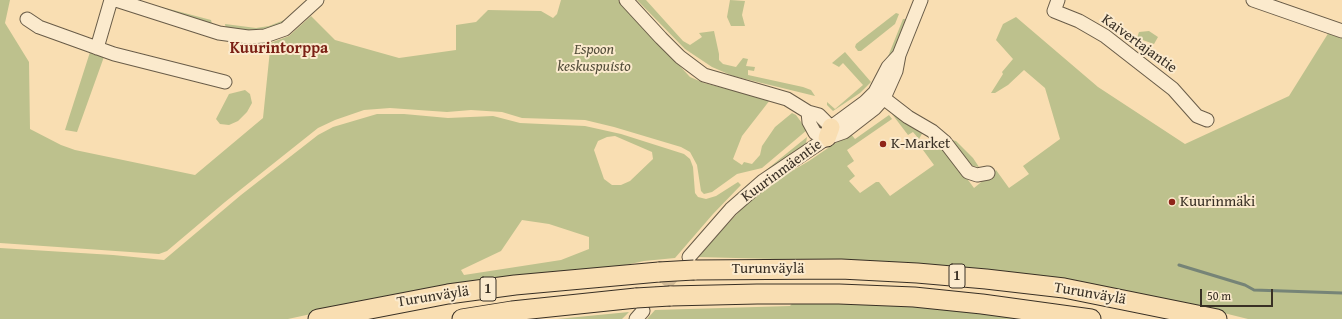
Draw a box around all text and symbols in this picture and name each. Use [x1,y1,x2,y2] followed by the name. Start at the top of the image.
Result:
[1098,11,1180,77] street label: Kaivertajantie
[230,39,328,59] district label: Kuurintorppa
[557,41,631,76] park label: Espoon keskuspuisto
[891,135,950,153] place label: K-Market
[738,136,826,206] street label: Kuurinmäentie
[878,139,888,149] marker: K-Market
[1180,193,1255,211] place label: Kuurinmäki
[1167,197,1177,207] marker: Kuurinmäki
[732,260,804,278] street label: Turunväylä
[949,264,965,288] road number: 1
[480,277,496,301] road number: 1
[1053,279,1127,309] street label: Turunväylä
[1202,281,1275,307] scale bar
[396,282,470,312] street label: Turunväylä
[1207,287,1231,304] text: 50 m

